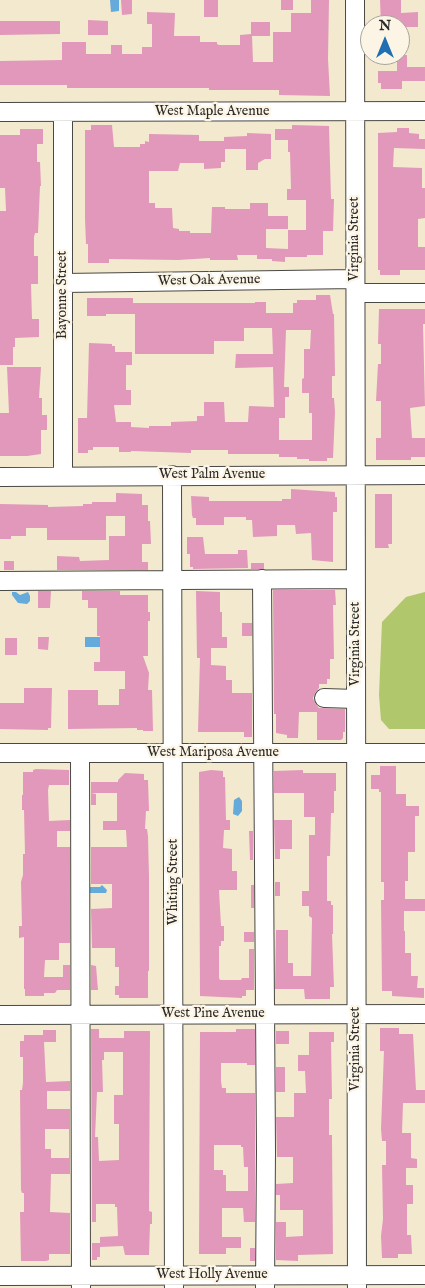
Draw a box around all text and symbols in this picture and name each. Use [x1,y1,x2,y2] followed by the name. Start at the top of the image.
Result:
[360,15,410,65] north arrow
[379,17,391,35] text: N
[155,104,269,120] street label: West Maple Avenue
[347,197,363,281] street label: Virginia Street
[55,251,71,339] street label: Bayonne Street
[157,272,261,290] street label: West Oak Avenue
[159,467,265,483] street label: West Palm Avenue
[348,602,364,686] street label: Virginia Street
[147,745,279,761] street label: West Mariposa Avenue
[166,839,182,925] street label: Whiting Street
[161,1006,265,1022] street label: West Pine Avenue
[348,1007,364,1091] street label: Virginia Street
[156,1267,268,1283] street label: West Holly Avenue

